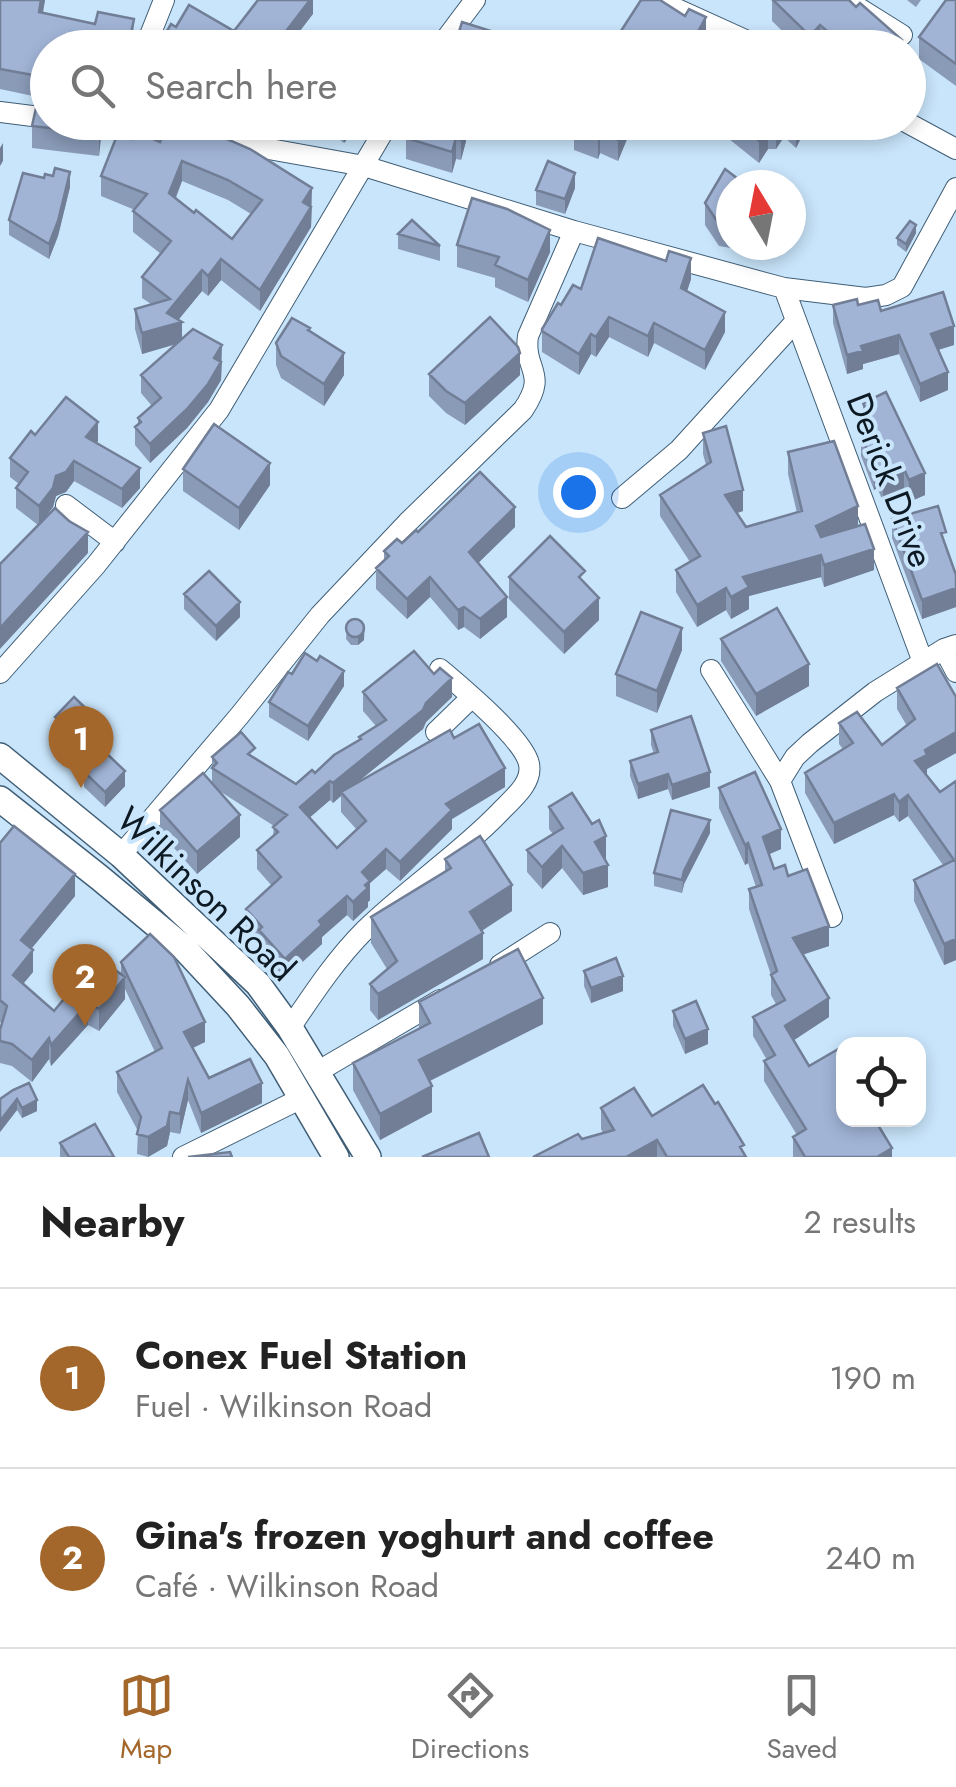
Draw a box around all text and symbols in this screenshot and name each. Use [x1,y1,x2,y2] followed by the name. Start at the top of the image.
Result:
[30,30,926,140] search box
[65,58,120,113] icon: search
[145,58,337,113] text: Search here
[716,170,806,260] north arrow
[834,385,946,575] street label: Derick Drive
[553,467,604,518] your location
[48,706,114,788] pin: 1
[105,795,307,993] street label: Wilkinson Road
[52,944,118,1026] pin: 2
[836,1037,926,1127] map controls
[836,1037,926,1127] button: locate
[40,1192,184,1253] text: Nearby
[804,1199,916,1245] text: 2 results
[135,1328,467,1383] text: Conex Fuel Station
[64,1355,81,1401] text: 1
[829,1355,916,1401] text: 190 m
[135,1383,432,1429] text: Fuel · Wilkinson Road
[135,1508,714,1563] text: Gina's frozen yoghurt and coffee
[62,1535,83,1581] text: 2
[825,1535,916,1581] text: 240 m
[135,1563,439,1609] text: Café · Wilkinson Road
[119,1668,174,1769] tab: Map
[411,1668,529,1769] tab: Directions
[766,1668,837,1769] tab: Saved

